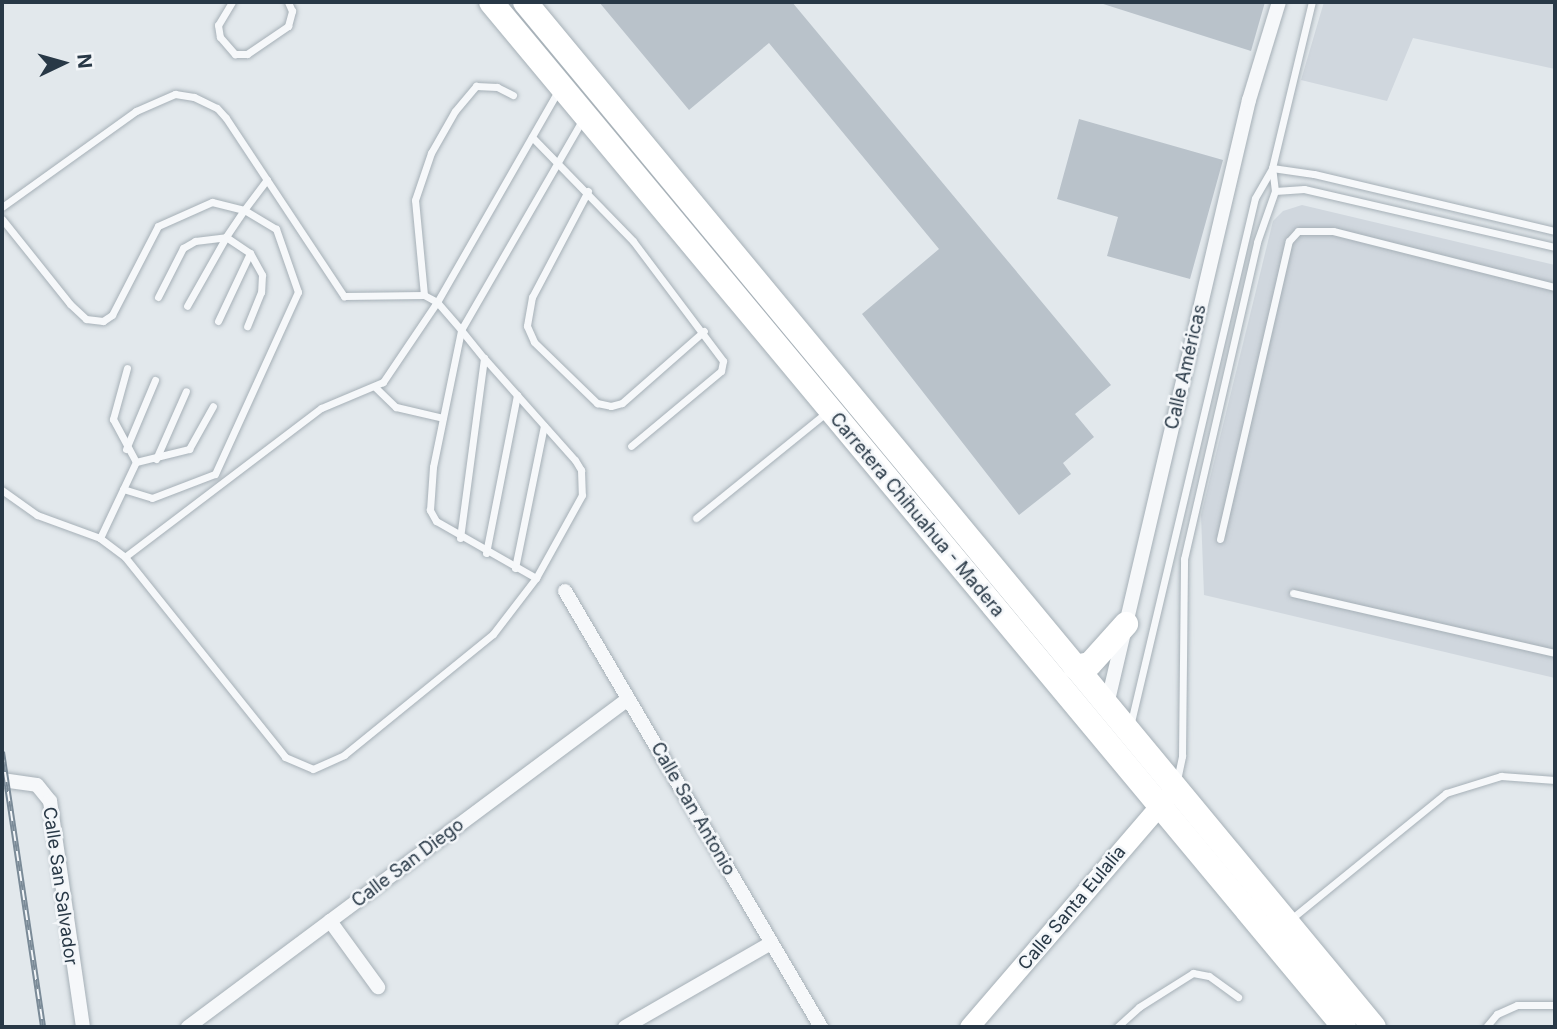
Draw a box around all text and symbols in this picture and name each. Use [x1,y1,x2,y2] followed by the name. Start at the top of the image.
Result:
[28,28,98,98] north arrow
[72,53,97,69] text: N
[1161,302,1211,432] street label: Calle Américas
[825,409,1009,621] street label: Carretera Chihuahua - Madera
[646,739,740,879] street label: Calle San Antonio
[38,805,82,967] street label: Calle San Salvador
[348,814,468,912] street label: Calle San Diego
[1014,841,1130,975] street label: Calle Santa Eulalia

